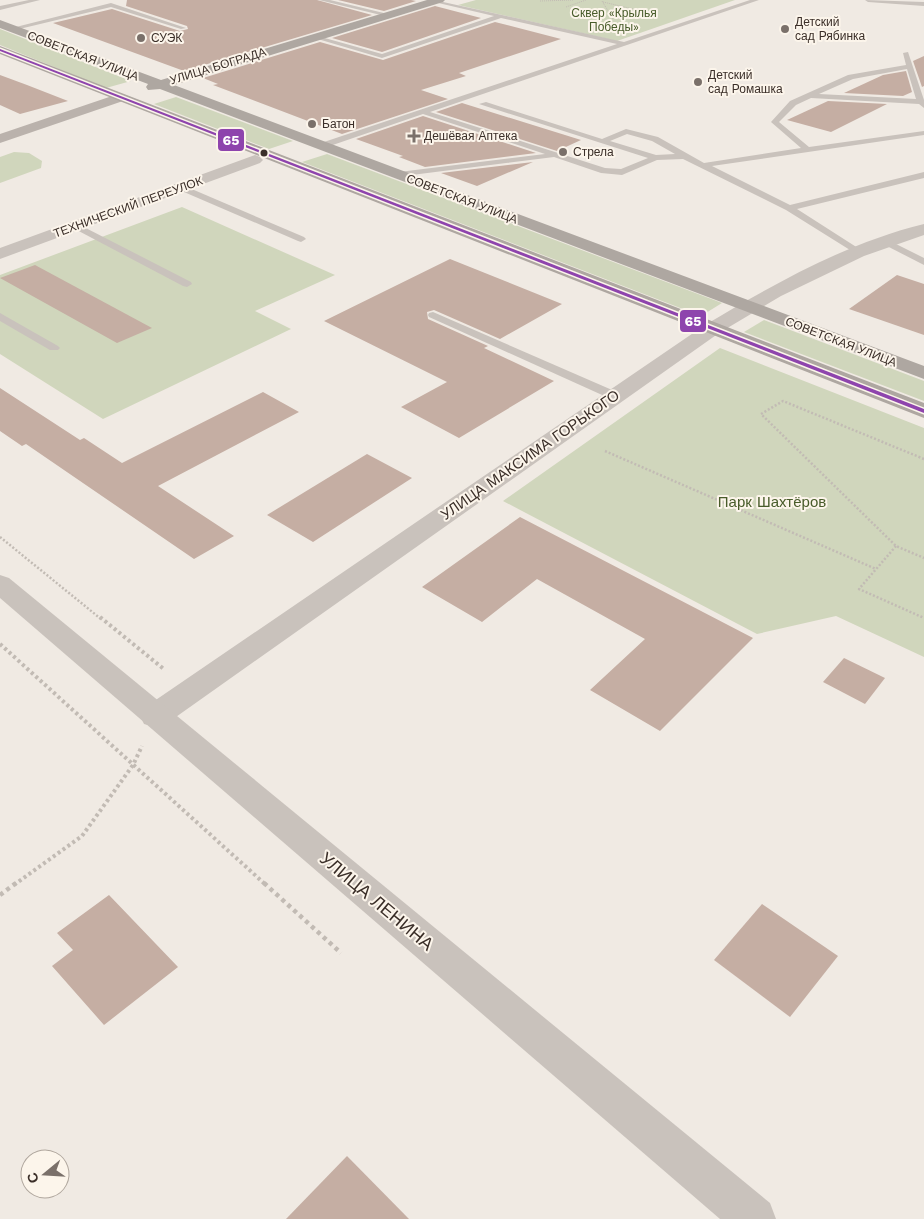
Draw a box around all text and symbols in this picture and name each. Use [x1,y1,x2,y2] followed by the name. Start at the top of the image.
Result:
[571,6,657,34] park label: Сквер «Крылья Победы»
[795,15,866,43] place label: Детский сад Рябинка
[779,23,791,35] marker: Детский сад Рябинка
[25,28,141,84] street label: СОВЕТСКАЯ УЛИЦА
[151,31,182,45] place label: СУЭК
[135,32,147,44] marker: СУЭК
[168,45,268,87] street label: УЛИЦА БОГРАДА
[708,68,783,96] place label: Детский сад Ромашка
[692,76,704,88] marker: Детский сад Ромашка
[322,117,355,131] place label: Батон
[306,118,318,130] marker: Батон
[217,128,245,152] line badge: 65
[424,129,518,143] place label: Дешёвая Аптека
[408,130,420,142] marker: Дешёвая Аптека
[223,132,239,148] text: 65
[573,145,614,159] place label: Стрела
[557,146,569,158] marker: Стрела
[259,148,269,158] unlabelled marker
[404,171,520,227] street label: СОВЕТСКАЯ УЛИЦА
[51,173,204,241] street label: ТЕХНИЧЕСКИЙ ПЕРЕУЛОК
[679,309,707,333] line badge: 65
[685,313,701,329] text: 65
[783,314,899,370] street label: СОВЕТСКАЯ УЛИЦА
[437,386,623,524] street label: УЛИЦА МАКСИМА ГОРЬКОГО
[718,493,826,511] park label: Парк Шахтёров
[316,847,438,955] street label: УЛИЦА ЛЕНИНА
[20,1149,70,1199] north arrow
[23,1171,42,1185] text: С

